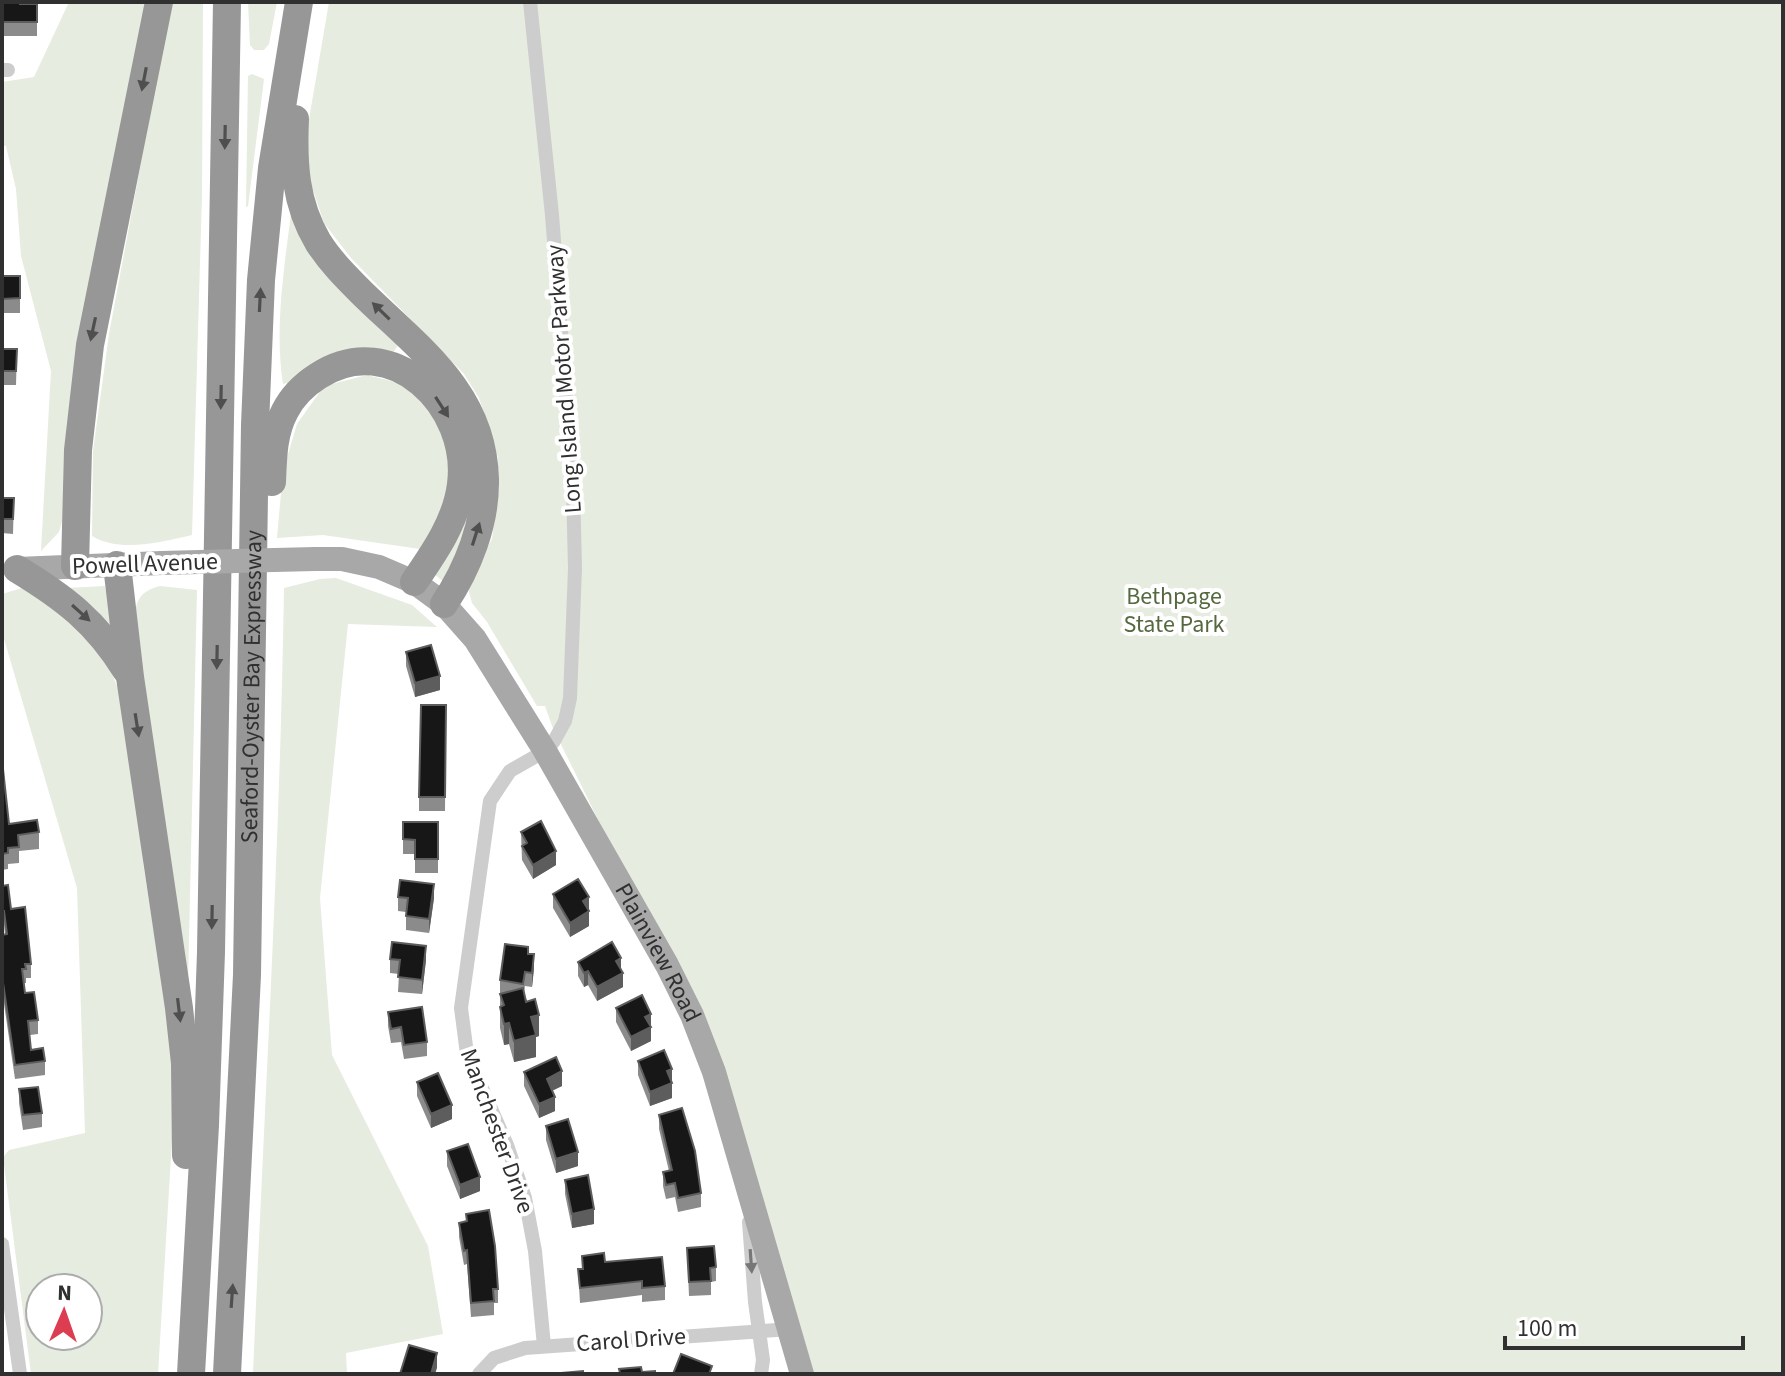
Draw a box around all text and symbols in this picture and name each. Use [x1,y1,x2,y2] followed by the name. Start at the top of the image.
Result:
[137,66,150,91] one-way arrow
[219,125,231,150] one-way arrow
[537,243,591,515] street label: Long Island Motor Parkway
[253,287,266,312] one-way arrow
[372,303,391,321] one-way arrow
[87,316,99,341] one-way arrow
[215,385,227,410] one-way arrow
[435,396,450,417] one-way arrow
[471,521,483,545] one-way arrow
[231,530,271,844] street label: Seaford-Oyster Bay Expressway
[71,544,219,584] street label: Powell Avenue
[1124,579,1225,642] park label: Bethpage State Park
[71,604,90,622] one-way arrow
[211,645,223,670] one-way arrow
[131,713,144,738] one-way arrow
[606,876,710,1028] street label: Plainview Road
[206,905,219,930] one-way arrow
[173,998,186,1023] one-way arrow
[451,1044,543,1218] street label: Manchester Drive
[745,1249,758,1274] one-way arrow
[24,1272,104,1352] north arrow
[57,1277,73,1309] text: N
[226,1283,239,1308] one-way arrow
[1505,1300,1743,1350] scale bar
[1517,1311,1577,1346] text: 100 m
[575,1319,687,1361] street label: Carol Drive

